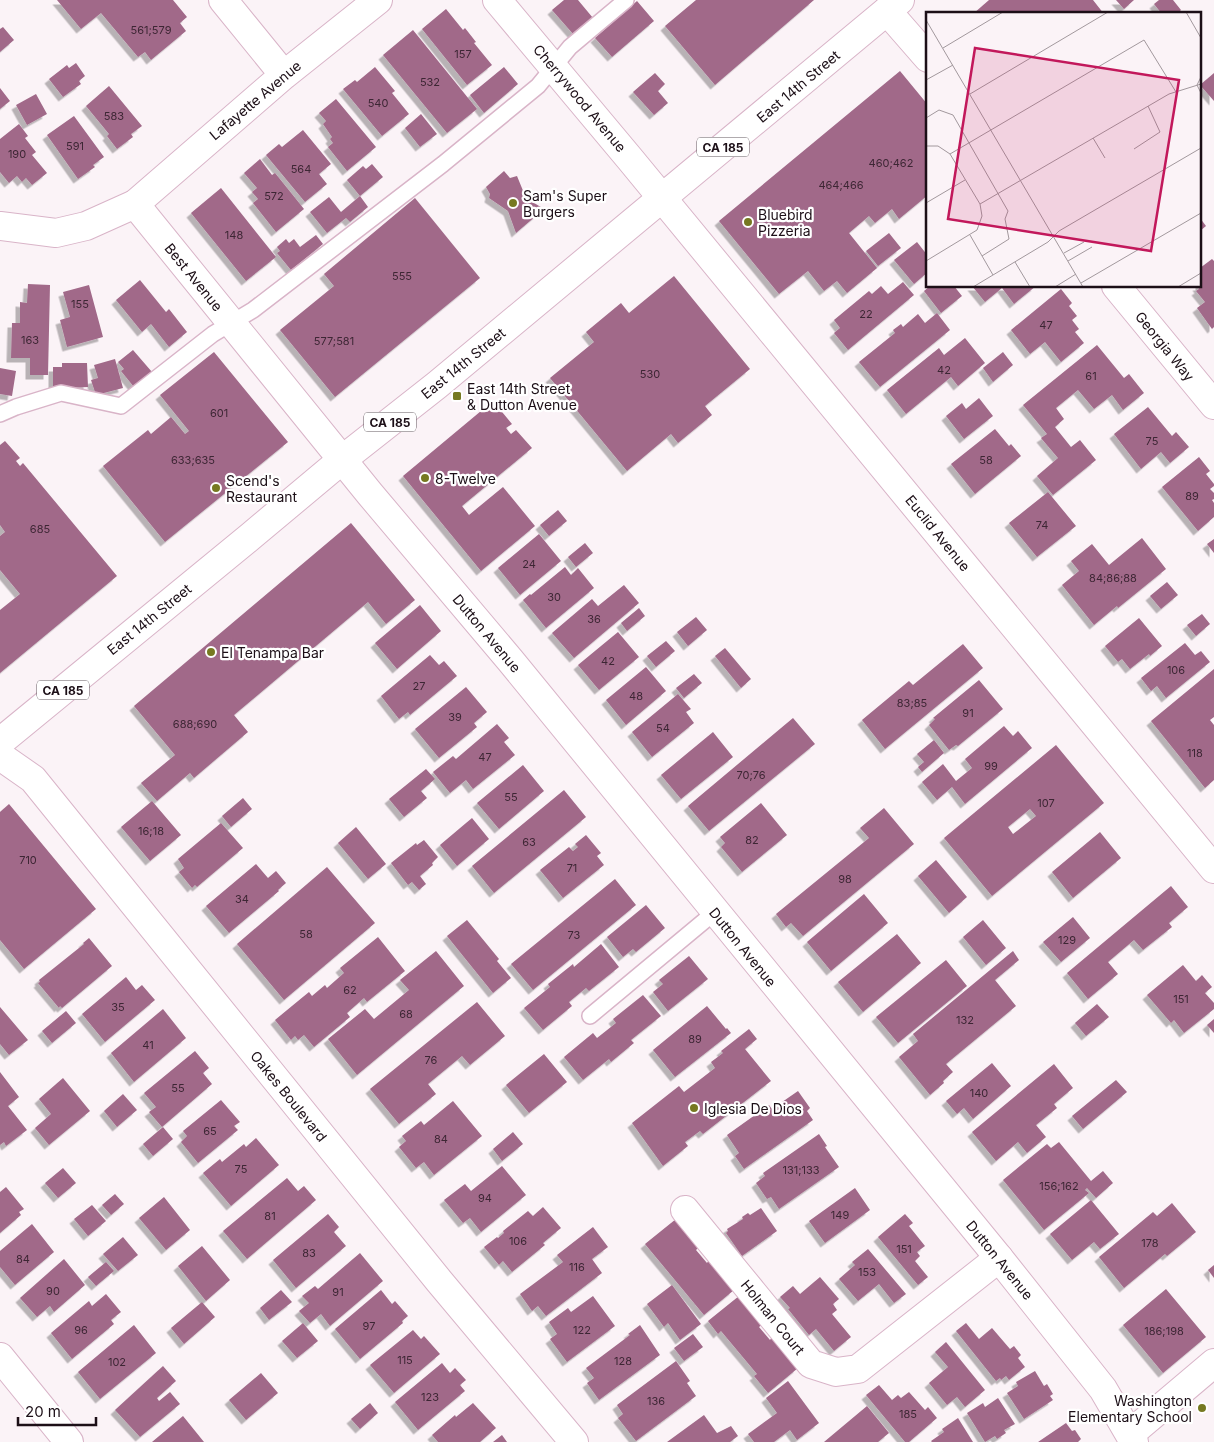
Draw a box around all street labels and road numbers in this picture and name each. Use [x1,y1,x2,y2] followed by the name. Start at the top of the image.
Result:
[530,41,630,155] street label: Cherrywood Avenue
[753,46,843,126] street label: East 14th Street
[206,57,304,143] street label: Lafayette Avenue
[697,138,749,156] road number: CA 185
[161,240,227,314] street label: Best Avenue
[1132,308,1198,384] street label: Georgia Way
[418,324,509,402] street label: East 14th Street
[364,412,416,432] road number: CA 185
[902,491,974,575] street label: Euclid Avenue
[104,580,195,658] street label: East 14th Street
[449,590,525,676] street label: Dutton Avenue
[37,680,89,700] road number: CA 185
[706,904,780,990] street label: Dutton Avenue
[247,1047,331,1145] street label: Oakes Boulevard
[963,1217,1037,1303] street label: Dutton Avenue
[738,1276,809,1358] street label: Holman Court

